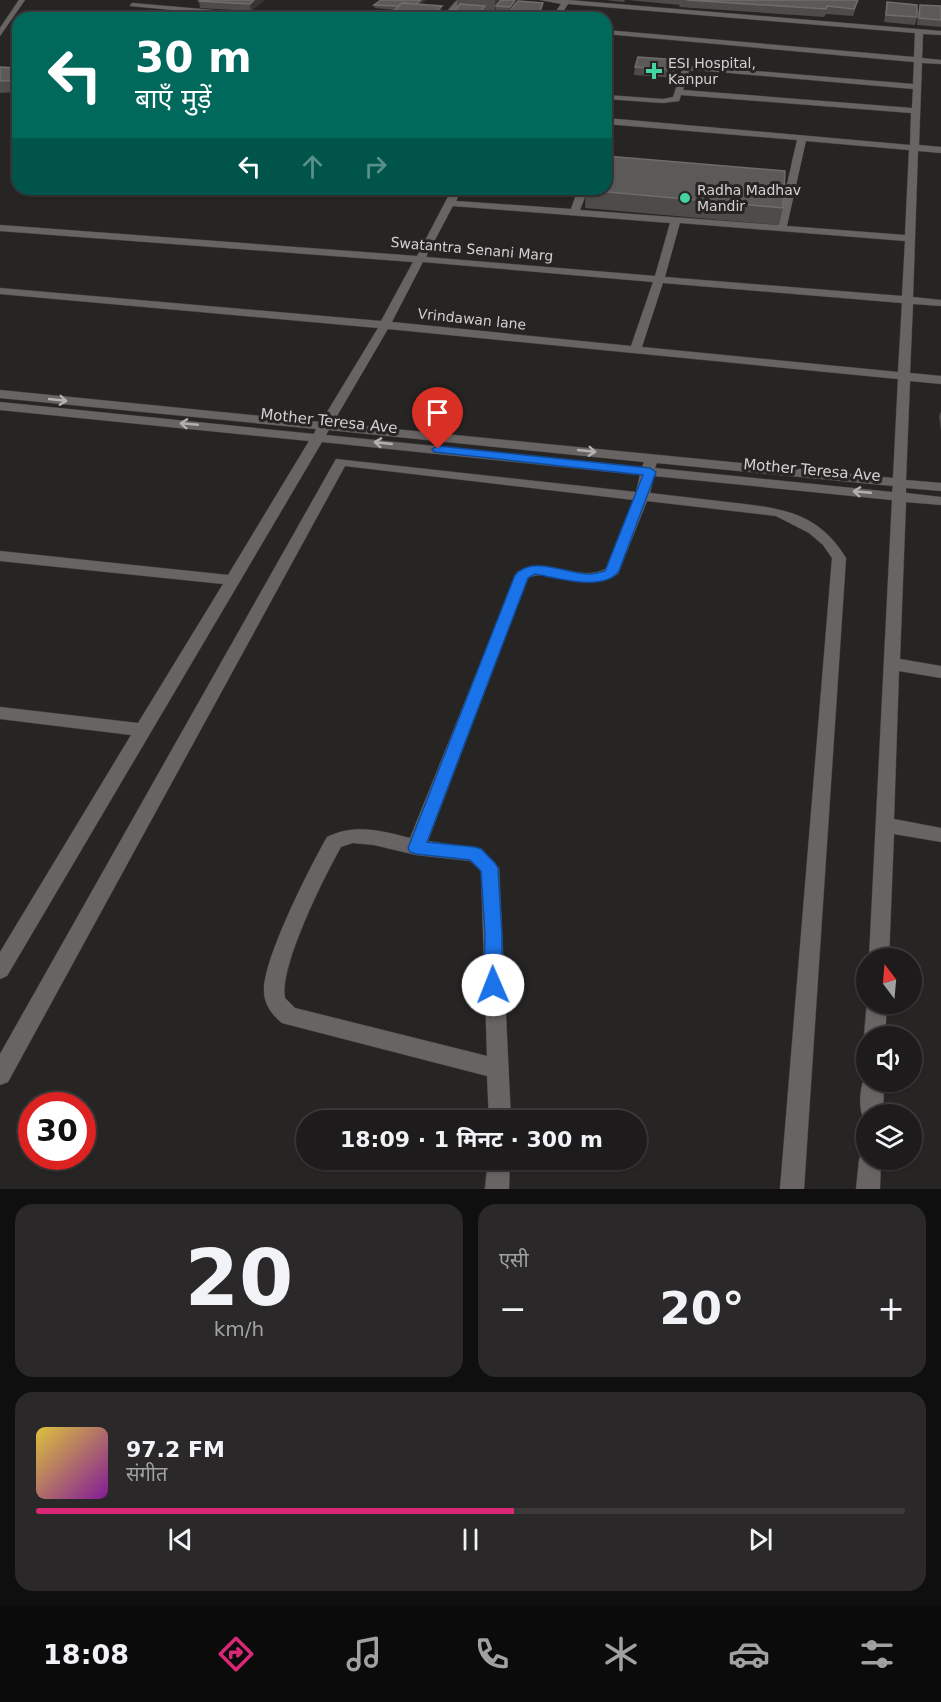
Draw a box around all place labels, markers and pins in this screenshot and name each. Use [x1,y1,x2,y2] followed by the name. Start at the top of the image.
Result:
[668,55,756,87] place label: ESI Hospital, Kanpur
[645,62,663,80] marker: ESI Hospital, Kanpur
[697,182,801,214] place label: Radha Madhav Mandir
[678,191,692,205] marker: Radha Madhav Mandir
[412,387,463,449] pin

